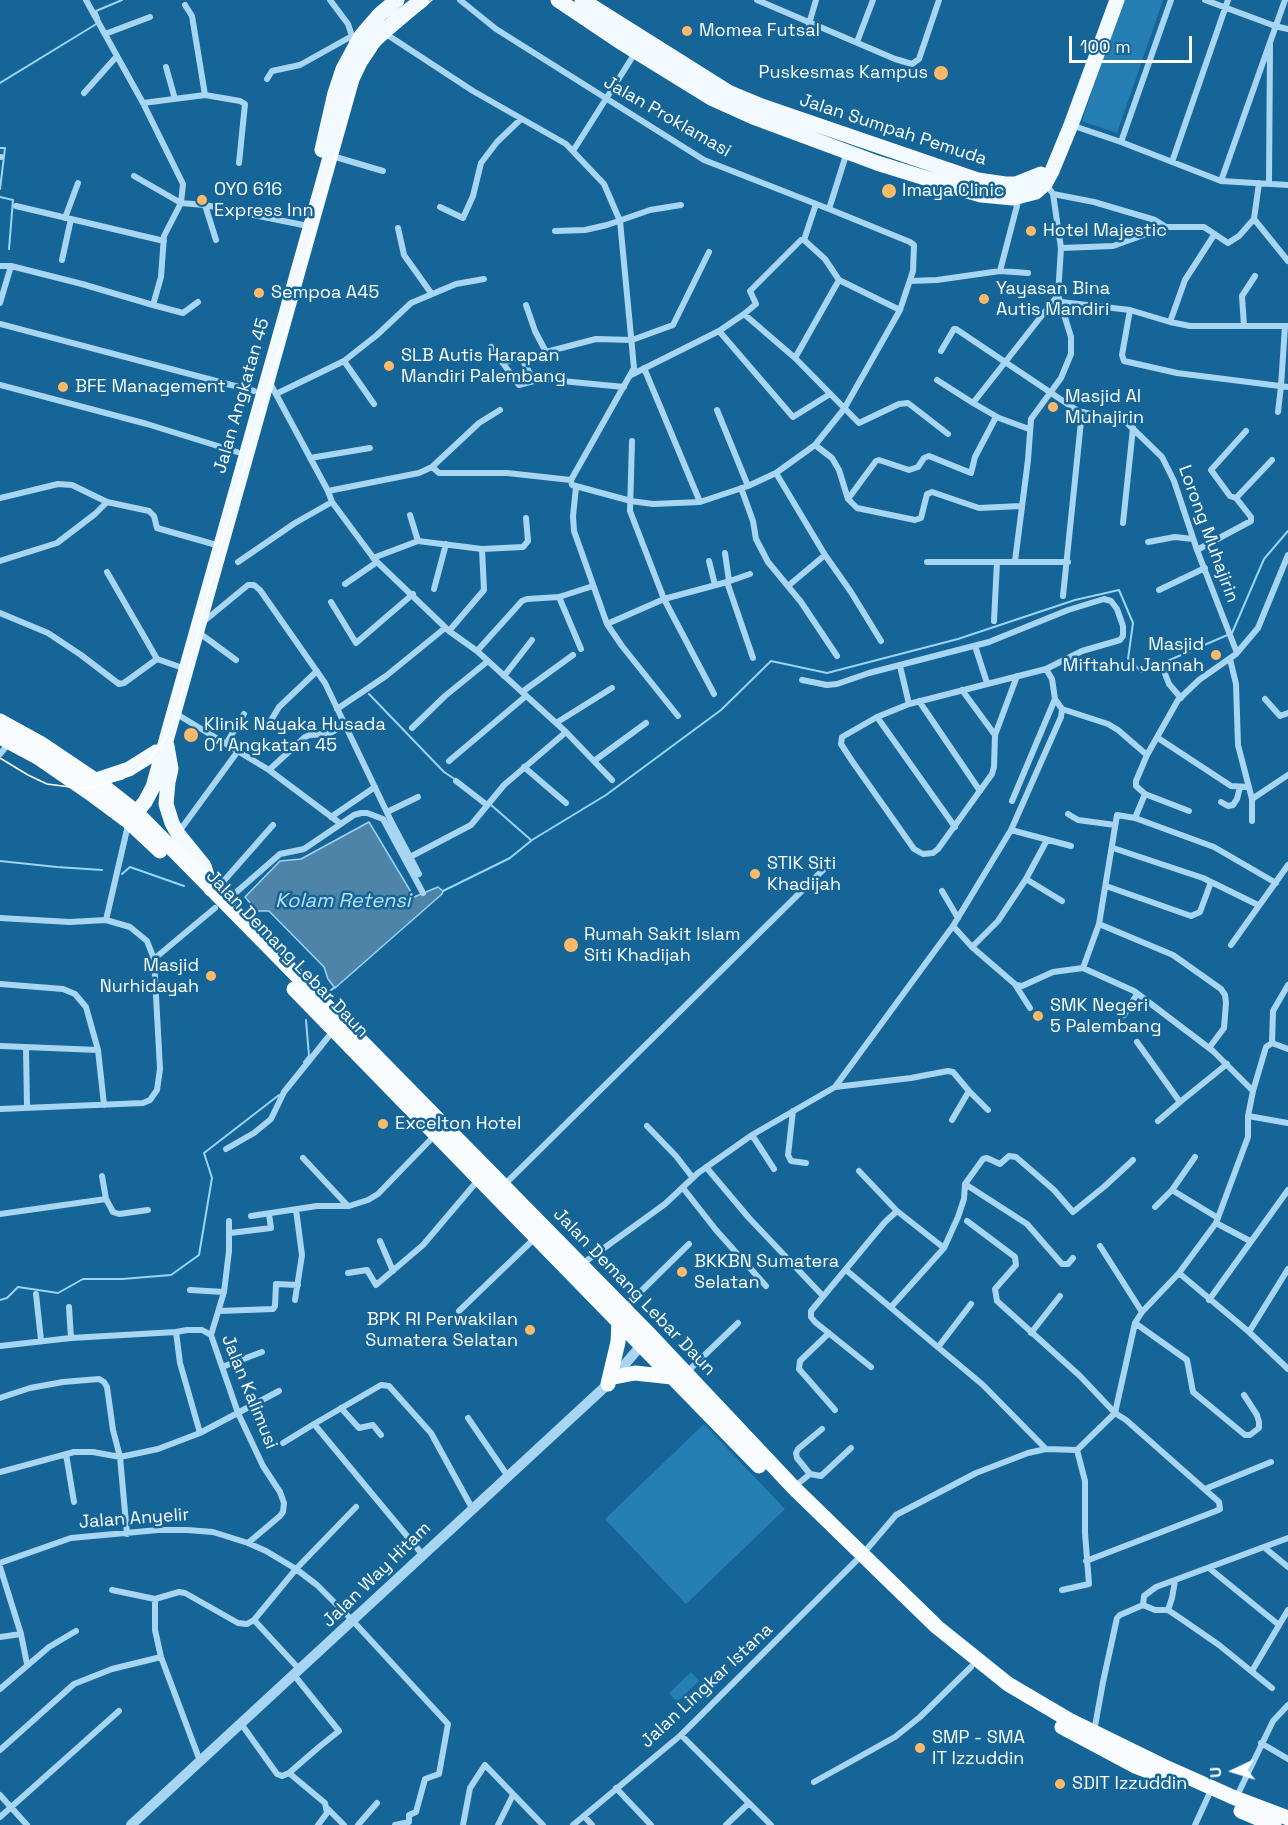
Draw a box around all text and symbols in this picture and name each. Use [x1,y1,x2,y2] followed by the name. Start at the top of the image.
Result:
[699,20,820,42] place label: Momea Futsal
[680,24,694,38] marker: Momea Futsal
[1072,24,1195,62] scale bar
[1080,35,1131,58] text: 100 m
[759,62,928,84] place label: Puskesmas Kampus
[932,64,950,82] marker: Puskesmas Kampus
[599,72,735,162] street label: Jalan Proklamasi
[797,90,989,170] street label: Jalan Sumpah Pemuda
[214,179,314,222] place label: OYO 616 Express Inn
[902,180,1005,202] place label: Imaya Clinic
[880,182,898,200] marker: Imaya Clinic
[195,193,209,207] marker: OYO 616 Express Inn
[1043,220,1167,242] place label: Hotel Majestic
[1024,224,1038,238] marker: Hotel Majestic
[996,278,1110,320] place label: Yayasan Bina Autis Mandiri
[271,282,379,304] place label: Sempoa A45
[252,286,266,300] marker: Sempoa A45
[977,292,991,306] marker: Yayasan Bina Autis Mandiri
[210,316,274,476] street label: Jalan Angkatan 45
[401,345,566,388] place label: SLB Autis Harapan Mandiri Palembang
[382,359,396,373] marker: SLB Autis Harapan Mandiri Palembang
[75,376,226,398] place label: BFE Management
[56,380,70,394] marker: BFE Management
[1065,386,1144,428] place label: Masjid Al Muhajirin
[1046,400,1060,414] marker: Masjid Al Muhajirin
[1173,462,1243,606] street label: Lorong Muhajirin
[1063,634,1204,676] place label: Masjid Miftahul Jannah
[1209,648,1223,662] marker: Masjid Miftahul Jannah
[204,714,386,756] place label: Klinik Nayaka Husada 01 Angkatan 45
[182,726,200,744] marker: Klinik Nayaka Husada 01 Angkatan 45
[767,853,841,896] place label: STIK Siti Khadijah
[201,866,373,1042] street label: Jalan Demang Lebar Daun
[748,867,762,881] marker: STIK Siti Khadijah
[275,890,411,914] water label: Kolam Retensi
[584,924,740,966] place label: Rumah Sakit Islam Siti Khadijah
[562,936,580,954] marker: Rumah Sakit Islam Siti Khadijah
[100,955,199,998] place label: Masjid Nurhidayah
[204,969,218,983] marker: Masjid Nurhidayah
[1050,995,1161,1038] place label: SMK Negeri 5 Palembang
[1031,1009,1045,1023] marker: SMK Negeri 5 Palembang
[395,1113,521,1135] place label: Excelton Hotel
[376,1117,390,1131] marker: Excelton Hotel
[548,1204,720,1380] street label: Jalan Demang Lebar Daun
[694,1251,839,1294] place label: BKKBN Sumatera Selatan
[675,1265,689,1279] marker: BKKBN Sumatera Selatan
[365,1309,518,1352] place label: BPK RI Perwakilan Sumatera Selatan
[523,1323,537,1337] marker: BPK RI Perwakilan Sumatera Selatan
[216,1332,282,1452] street label: Jalan Kalimusi
[78,1504,190,1534] street label: Jalan Anyelir
[318,1518,436,1632] street label: Jalan Way Hitam
[636,1619,778,1753] street label: Jalan Lingkar Istana
[932,1727,1025,1770] place label: SMP - SMA IT Izzuddin
[913,1741,927,1755] marker: SMP - SMA IT Izzuddin
[1204,1741,1264,1801] north arrow
[1205,1766,1226,1778] text: U
[1072,1773,1187,1795] place label: SDIT Izzuddin
[1053,1777,1067,1791] marker: SDIT Izzuddin

